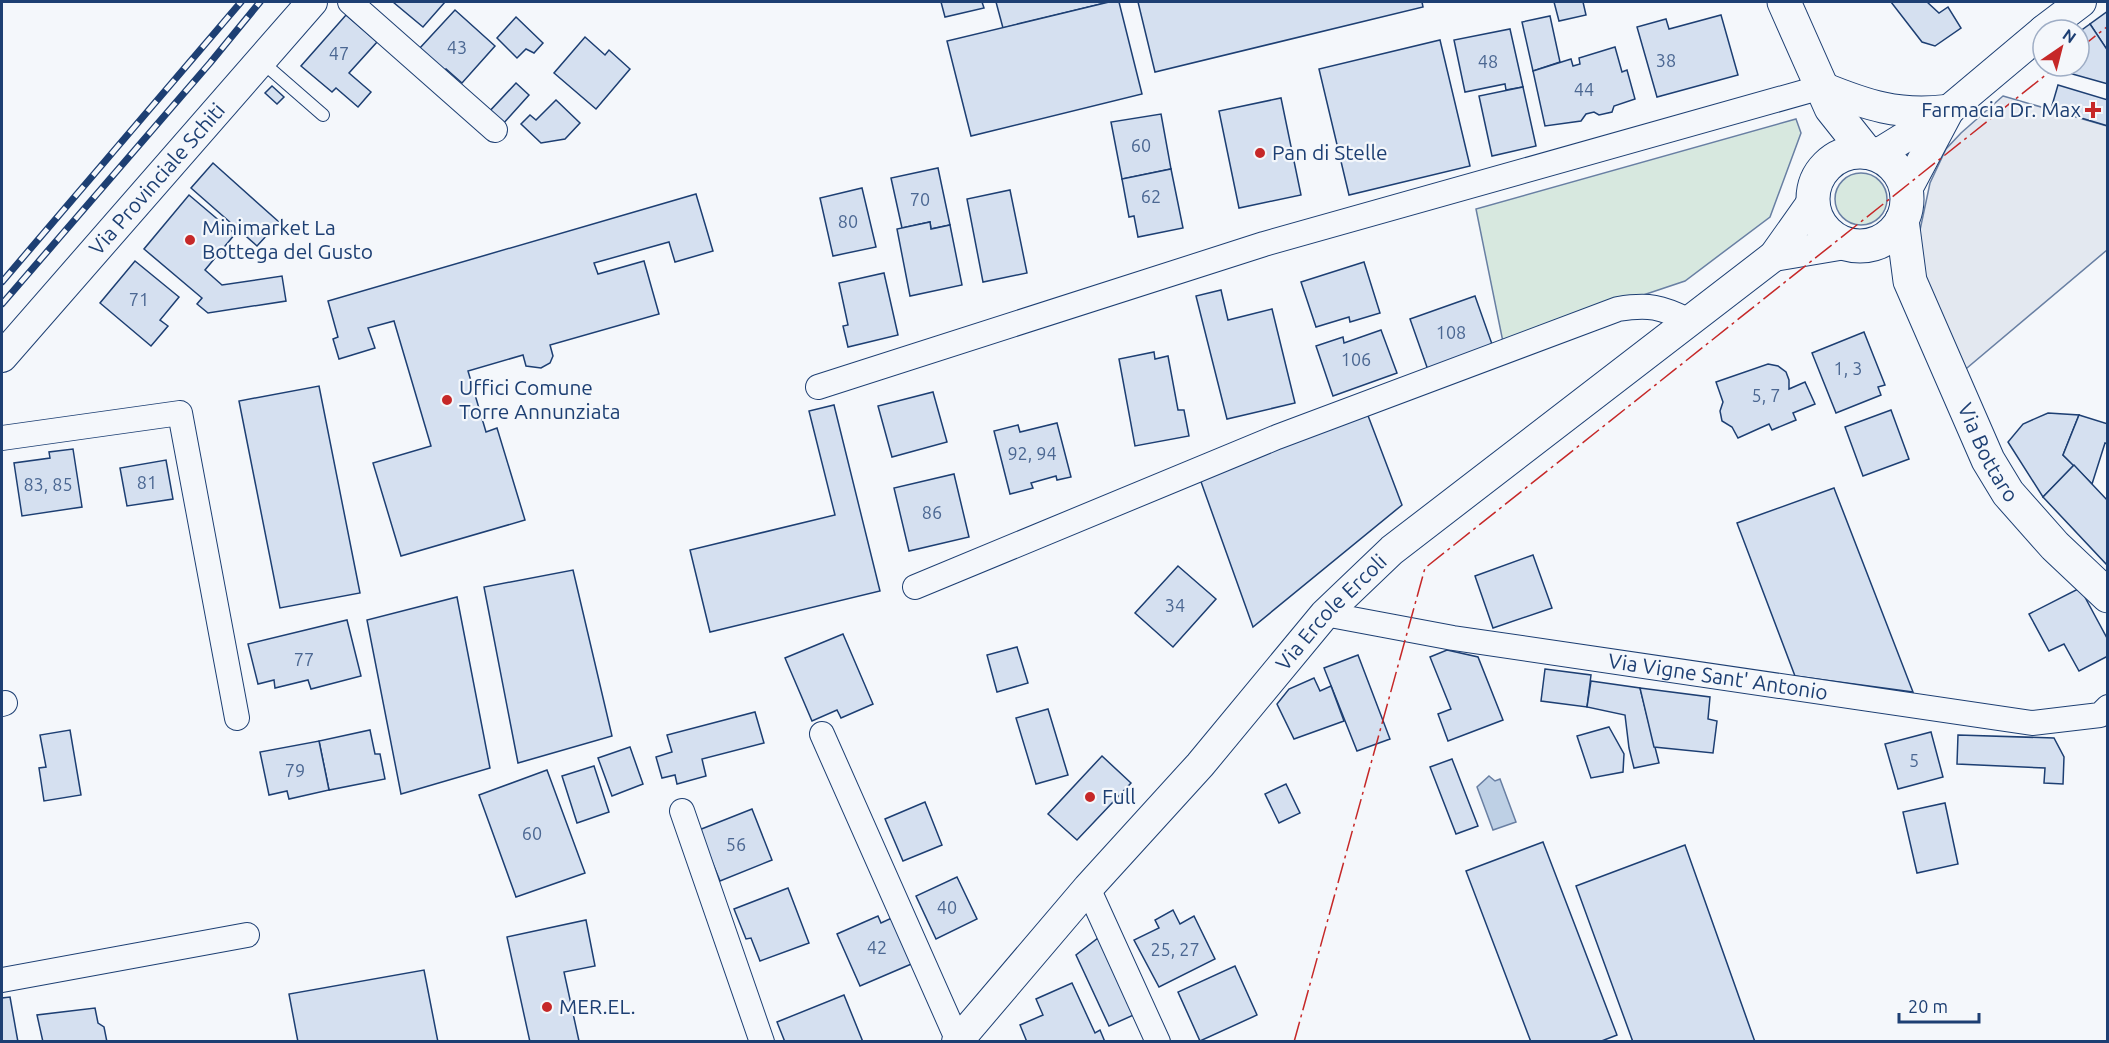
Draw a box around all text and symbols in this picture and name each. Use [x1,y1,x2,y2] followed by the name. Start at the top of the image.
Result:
[2031,18,2091,78] north arrow
[2060,25,2080,47] text: N
[447,37,467,57] house number: 43
[329,43,349,63] house number: 47
[1656,50,1676,70] house number: 38
[1478,51,1498,71] house number: 48
[1574,79,1594,99] house number: 44
[1921,97,2081,121] place label: Farmacia Dr. Max
[84,98,229,259] street label: Via Provinciale Schiti
[2086,103,2100,117] marker: Farmacia Dr. Max
[1131,135,1151,155] house number: 60
[1272,140,1388,164] place label: Pan di Stelle
[1253,146,1267,160] marker: Pan di Stelle
[1141,186,1161,206] house number: 62
[910,189,930,209] house number: 70
[838,211,858,231] house number: 80
[202,215,373,263] place label: Minimarket La Bottega del Gusto
[183,233,197,247] marker: Minimarket La Bottega del Gusto
[129,289,149,309] house number: 71
[1436,322,1466,342] house number: 108
[1341,349,1371,369] house number: 106
[1834,358,1862,378] house number: 1, 3
[459,375,620,423] place label: Uffici Comune Torre Annunziata
[1752,385,1780,405] house number: 5, 7
[440,393,454,407] marker: Uffici Comune Torre Annunziata
[1954,399,2023,507] street label: Via Bottaro
[1007,443,1057,463] house number: 92, 94
[137,472,157,492] house number: 81
[23,474,73,494] house number: 83, 85
[922,502,942,522] house number: 86
[1270,549,1391,675] street label: Via Ercole Ercoli
[1165,595,1185,615] house number: 34
[1607,648,1830,704] street label: Via Vigne Sant' Antonio
[294,649,314,669] house number: 77
[1909,750,1919,770] house number: 5
[285,760,305,780] house number: 79
[1102,784,1136,808] place label: Full
[1083,790,1097,804] marker: Full
[522,823,542,843] house number: 60
[726,834,746,854] house number: 56
[937,897,957,917] house number: 40
[867,937,887,957] house number: 42
[1150,939,1200,959] house number: 25, 27
[1899,986,1978,1024] scale bar
[559,994,636,1018] place label: MER.EL.
[1908,996,1948,1016] text: 20 m
[540,1000,554,1014] marker: MER.EL.

